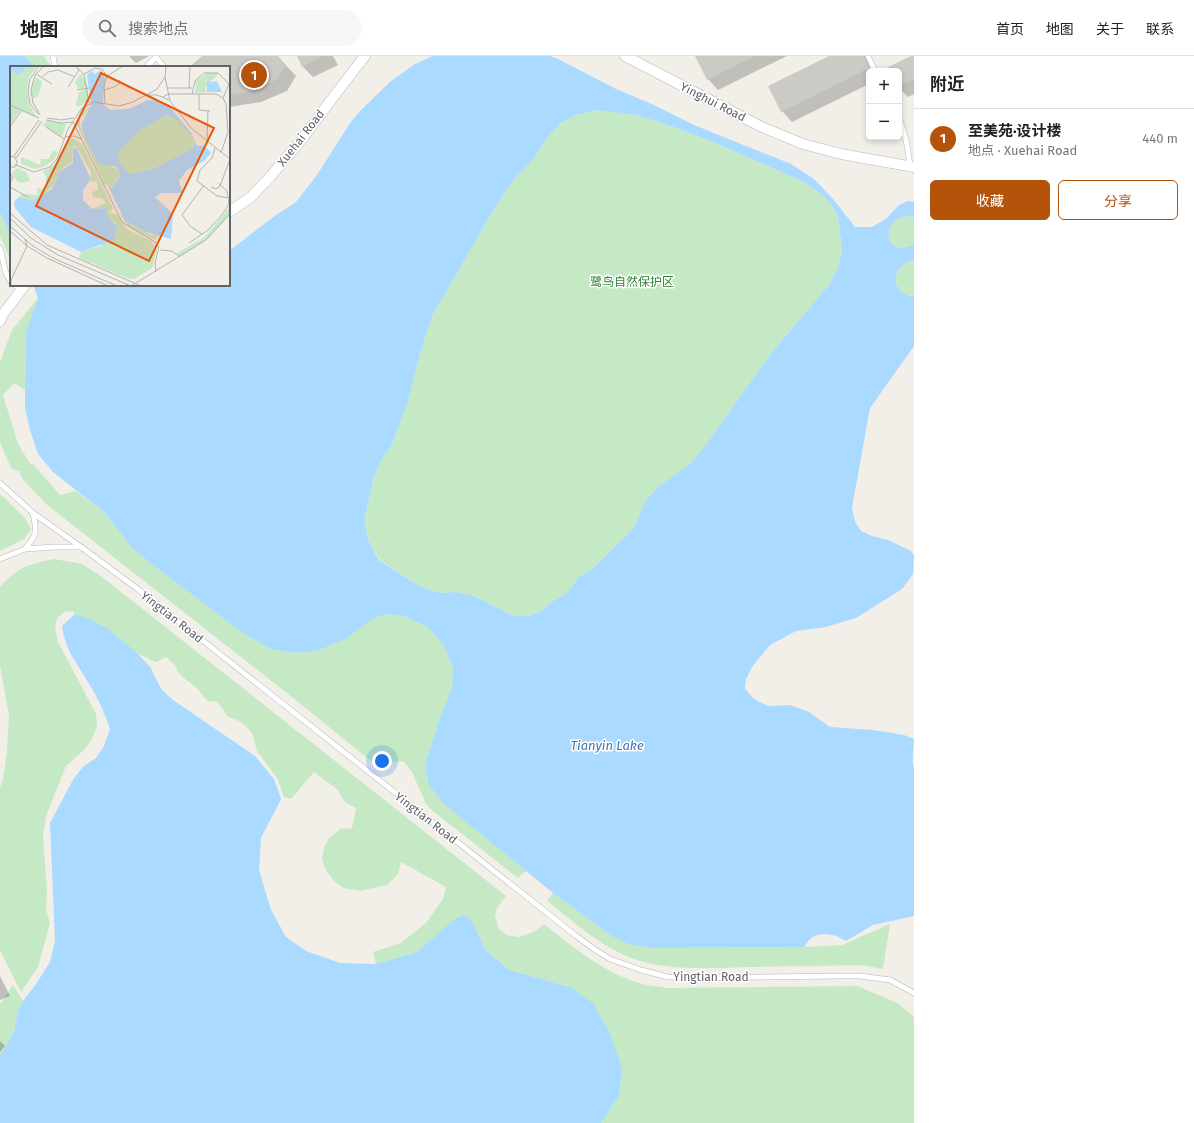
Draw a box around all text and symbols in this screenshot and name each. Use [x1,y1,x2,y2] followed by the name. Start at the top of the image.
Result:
[82,10,362,46] search box
[96,17,118,39] icon: search
[20,18,58,41] text: 地图
[128,20,188,38] text: 搜索地点
[996,21,1024,38] text: 首页
[1046,21,1074,38] text: 地图
[1096,21,1124,38] text: 关于
[1146,21,1174,38] text: 联系
[241,60,267,90] pin: 1
[10,66,230,286] inset map
[866,68,902,140] map controls
[866,68,902,104] button: +
[930,74,964,95] text: 附近
[678,80,748,124] street label: Yinghui Road
[866,104,902,140] button: −
[275,107,327,169] street label: Xuehai Road
[968,122,1062,140] text: 至美苑·设计楼
[940,131,946,146] text: 1
[1142,131,1178,146] text: 440 m
[968,143,1077,158] text: 地点 · Xuehai Road
[930,180,1050,220] button: 收藏
[1058,180,1178,220] button: 分享
[590,275,674,289] park label: 鹭鸟自然保护区
[138,588,206,646] street label: Yingtian Road
[570,738,644,753] water label: Tianyin Lake
[372,751,392,771] your location
[392,789,460,847] street label: Yingtian Road
[673,970,749,984] street label: Yingtian Road

